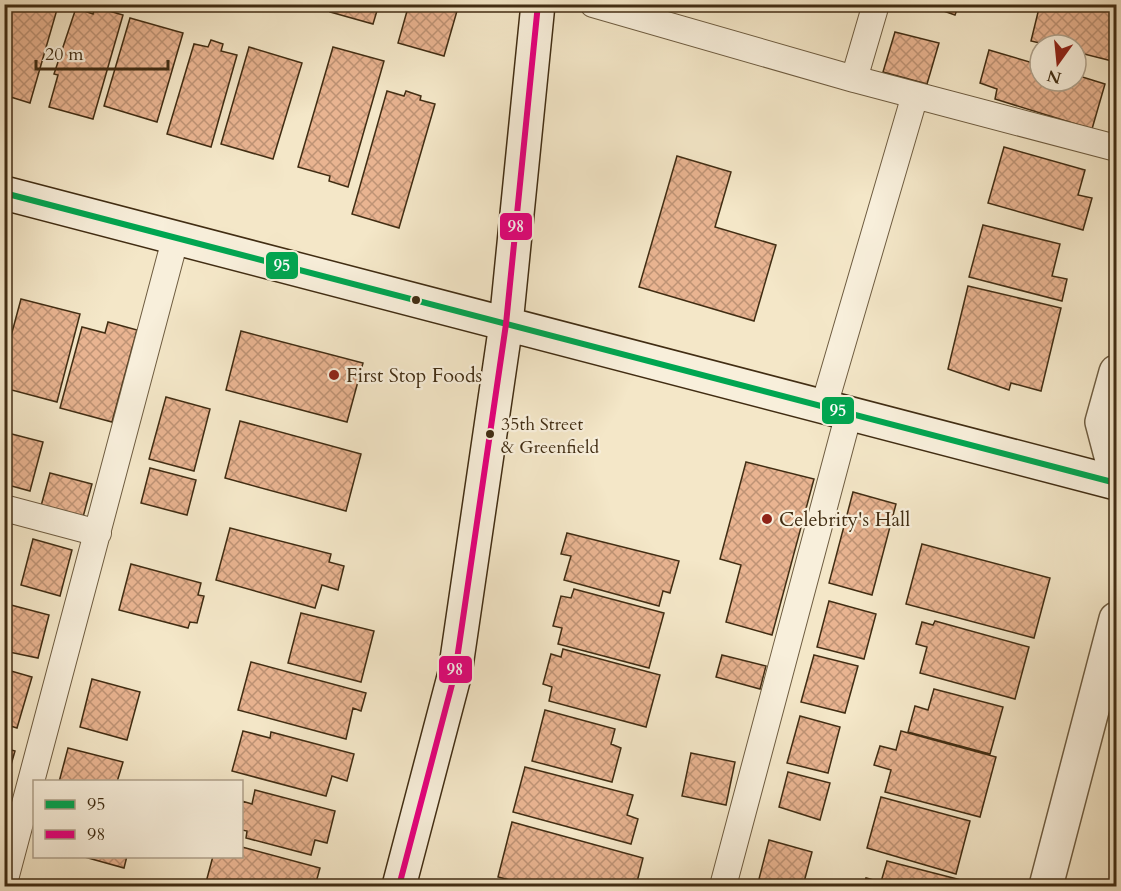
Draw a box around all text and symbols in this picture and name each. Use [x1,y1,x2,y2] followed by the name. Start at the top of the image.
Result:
[36,33,168,71] scale bar
[1028,33,1088,93] north arrow
[45,42,84,67] text: 20 m
[1045,64,1064,89] text: N
[499,212,533,241] line badge: 98
[508,216,524,238] text: 98
[265,251,299,280] line badge: 95
[274,255,290,277] text: 95
[410,294,422,306] unlabelled marker
[346,362,482,389] place label: First Stop Foods
[327,368,341,382] marker: First Stop Foods
[821,396,855,425] line badge: 95
[830,400,846,422] text: 95
[501,412,599,460] place label: 35th Street & Greenfield
[484,428,496,440] marker: 35th Street & Greenfield
[779,506,910,533] place label: Celebrity's Hall
[760,512,774,526] marker: Celebrity's Hall
[438,655,473,684] line badge: 98
[447,659,463,681] text: 98
[33,780,243,858] legend
[87,792,105,817] text: 95
[87,822,105,847] text: 98

